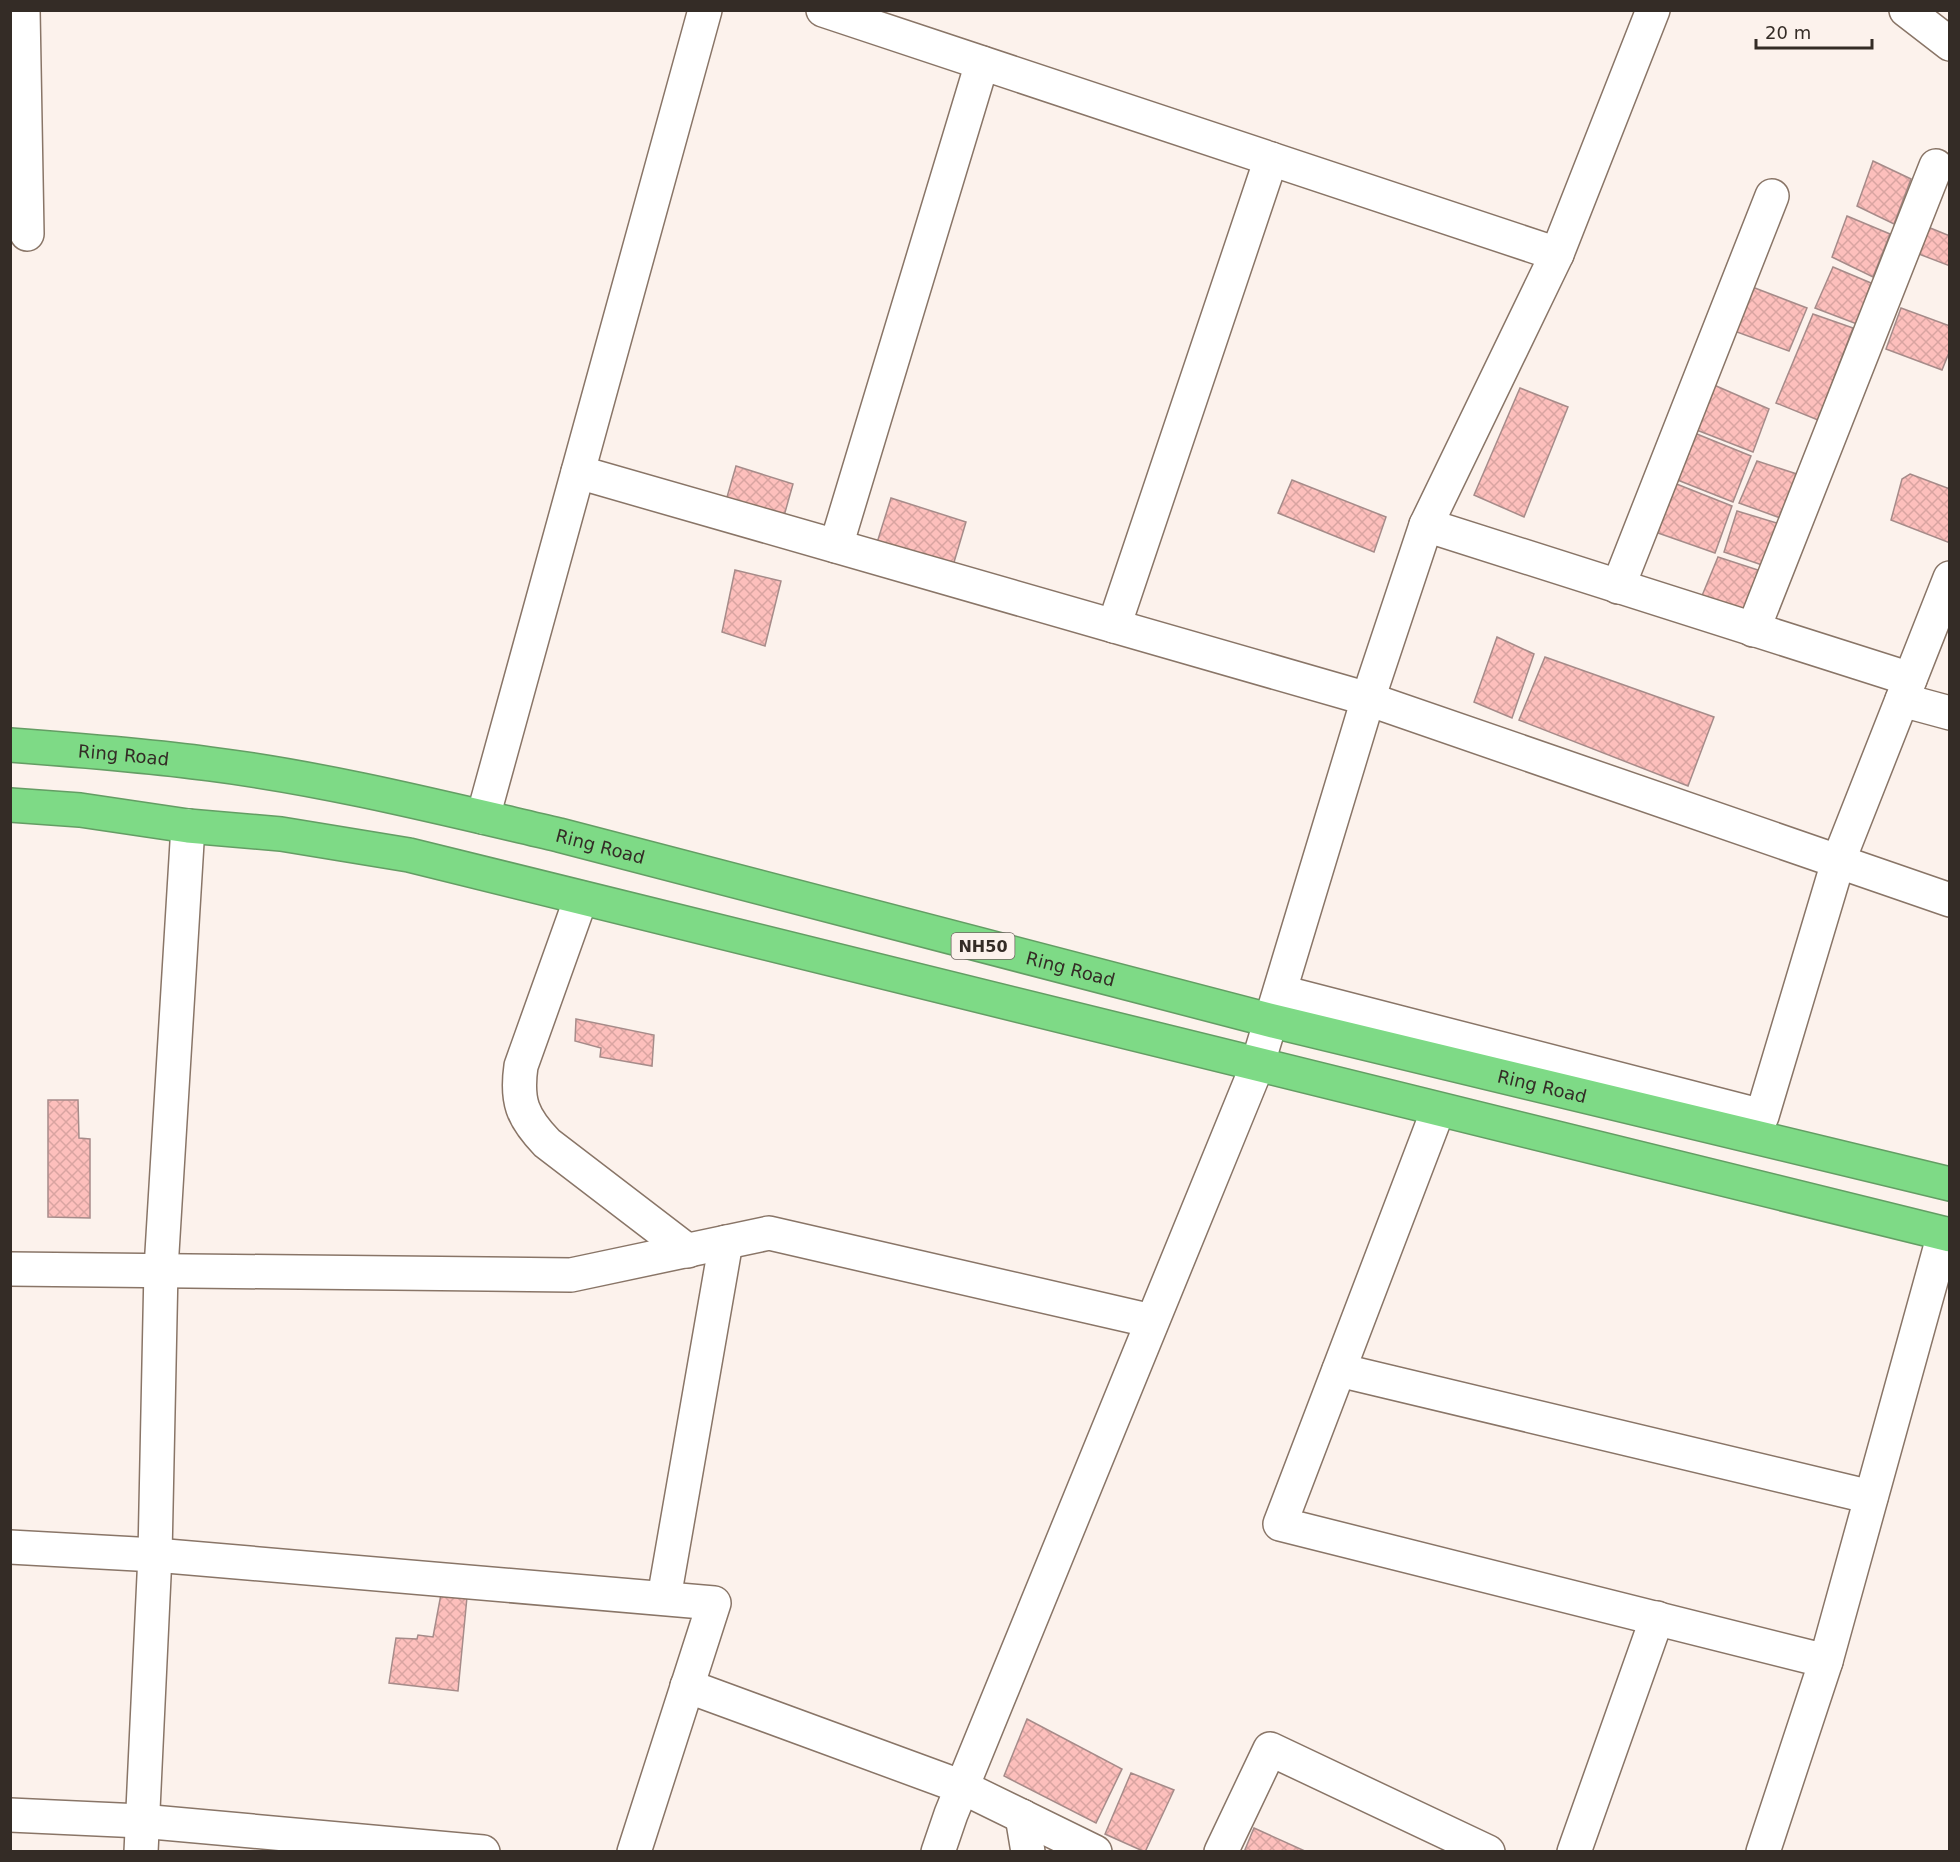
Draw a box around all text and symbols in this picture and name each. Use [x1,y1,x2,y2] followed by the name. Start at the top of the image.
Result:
[1756,12,1872,50] scale bar
[1765,22,1811,43] text: 20 m
[77,740,170,769] street label: Ring Road
[554,824,647,867] street label: Ring Road
[952,933,1014,959] road number: NH50
[1024,947,1118,990] street label: Ring Road
[1495,1065,1589,1107] street label: Ring Road

